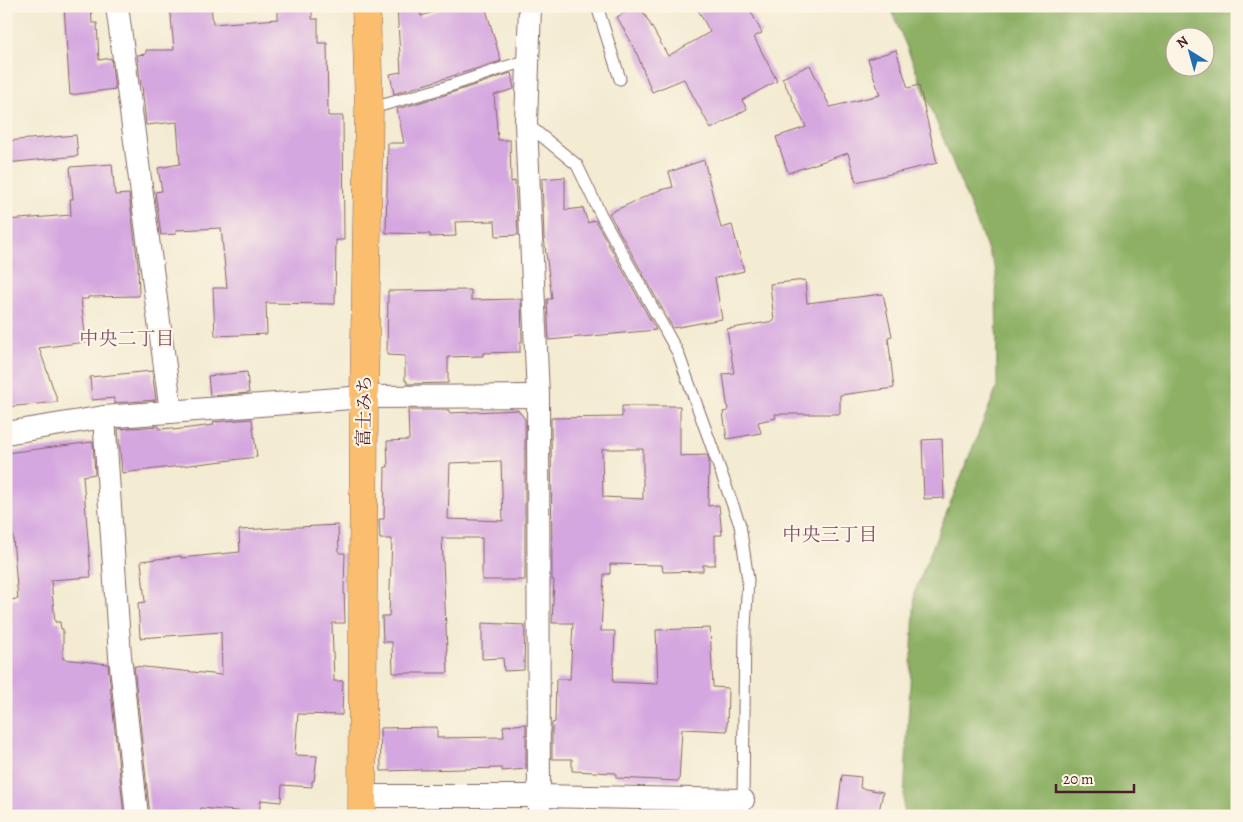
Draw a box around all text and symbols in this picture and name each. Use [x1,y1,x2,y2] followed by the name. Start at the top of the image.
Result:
[1166,28,1216,78] north arrow
[1173,31,1192,53] text: N
[79,326,175,352] district label: 中央二丁目
[351,375,377,447] street label: 富士みち
[782,522,878,548] district label: 中央三丁目
[1056,762,1133,794] scale bar
[1063,769,1094,789] text: 20 m

